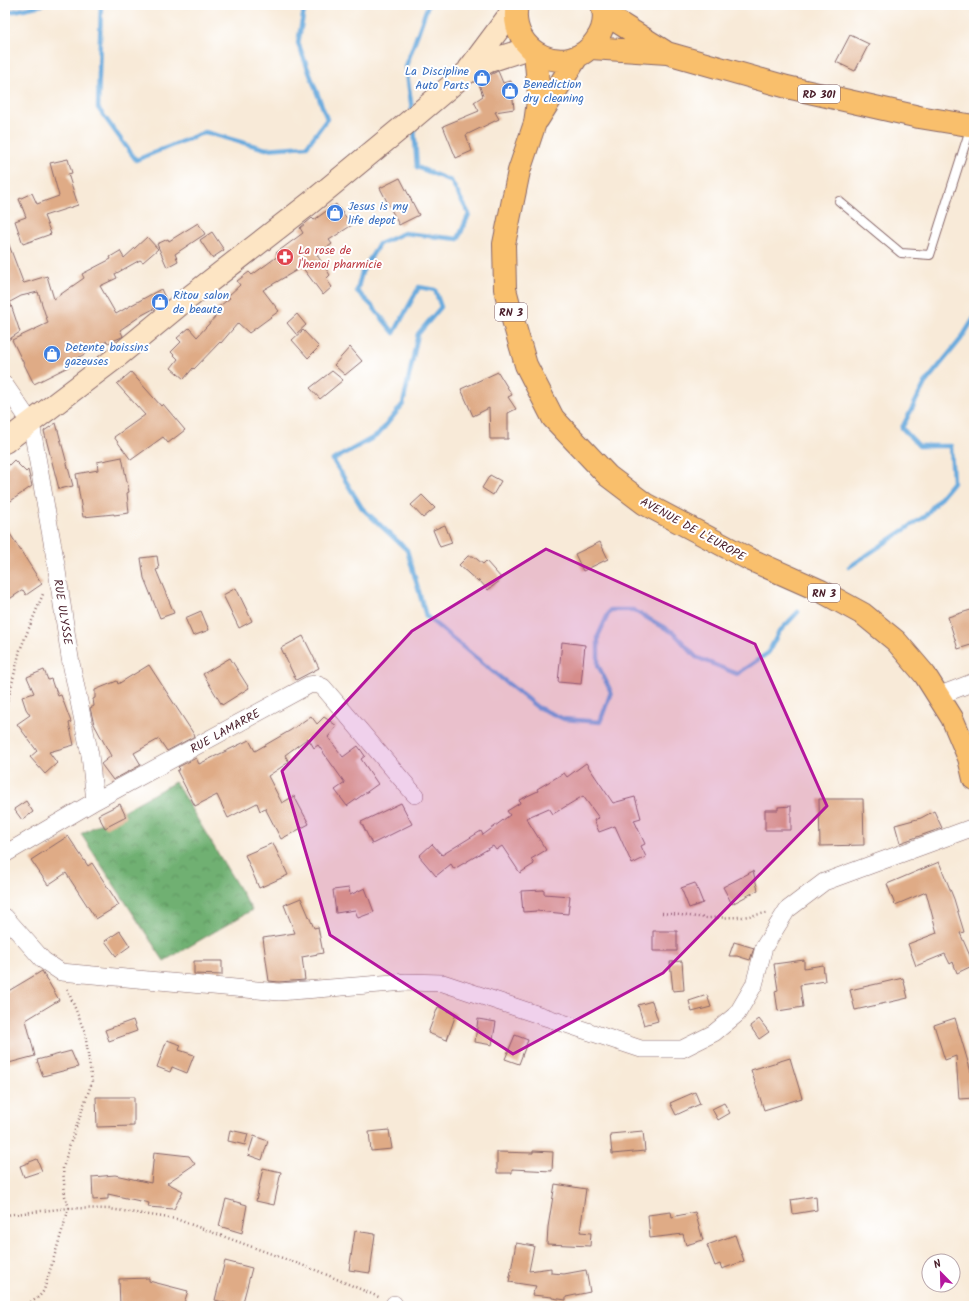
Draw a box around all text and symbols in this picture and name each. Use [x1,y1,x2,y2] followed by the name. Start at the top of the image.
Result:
[405,62,470,95] place label: La Discipline Auto Parts
[472,68,492,88] shop icon: La Discipline Auto Parts
[523,75,584,108] place label: Benediction dry cleaning
[500,81,520,101] shop icon: Benediction dry cleaning
[798,85,840,103] road number: RD 301
[348,197,408,230] place label: Jesus is my life depot
[325,203,345,223] shop icon: Jesus is my life depot
[298,241,382,274] place label: La rose de l'henoi pharmicie
[275,247,295,267] pharmacy icon: La rose de l'henoi pharmicie
[173,286,229,319] place label: Ritou salon de beaute
[150,292,170,312] shop icon: Ritou salon de beaute
[495,303,527,321] road number: RN 3
[64,338,149,371] place label: Detente boissins gazeuses
[42,344,62,364] shop icon: Detente boissins gazeuses
[637,493,750,567] street label: AVENUE DE L'EUROPE
[48,578,77,647] street label: RUE ULYSSE
[808,584,840,602] road number: RN 3
[187,704,265,759] street label: RUE LAMARRE
[921,1253,961,1293] north arrow
[931,1255,944,1274] text: N

